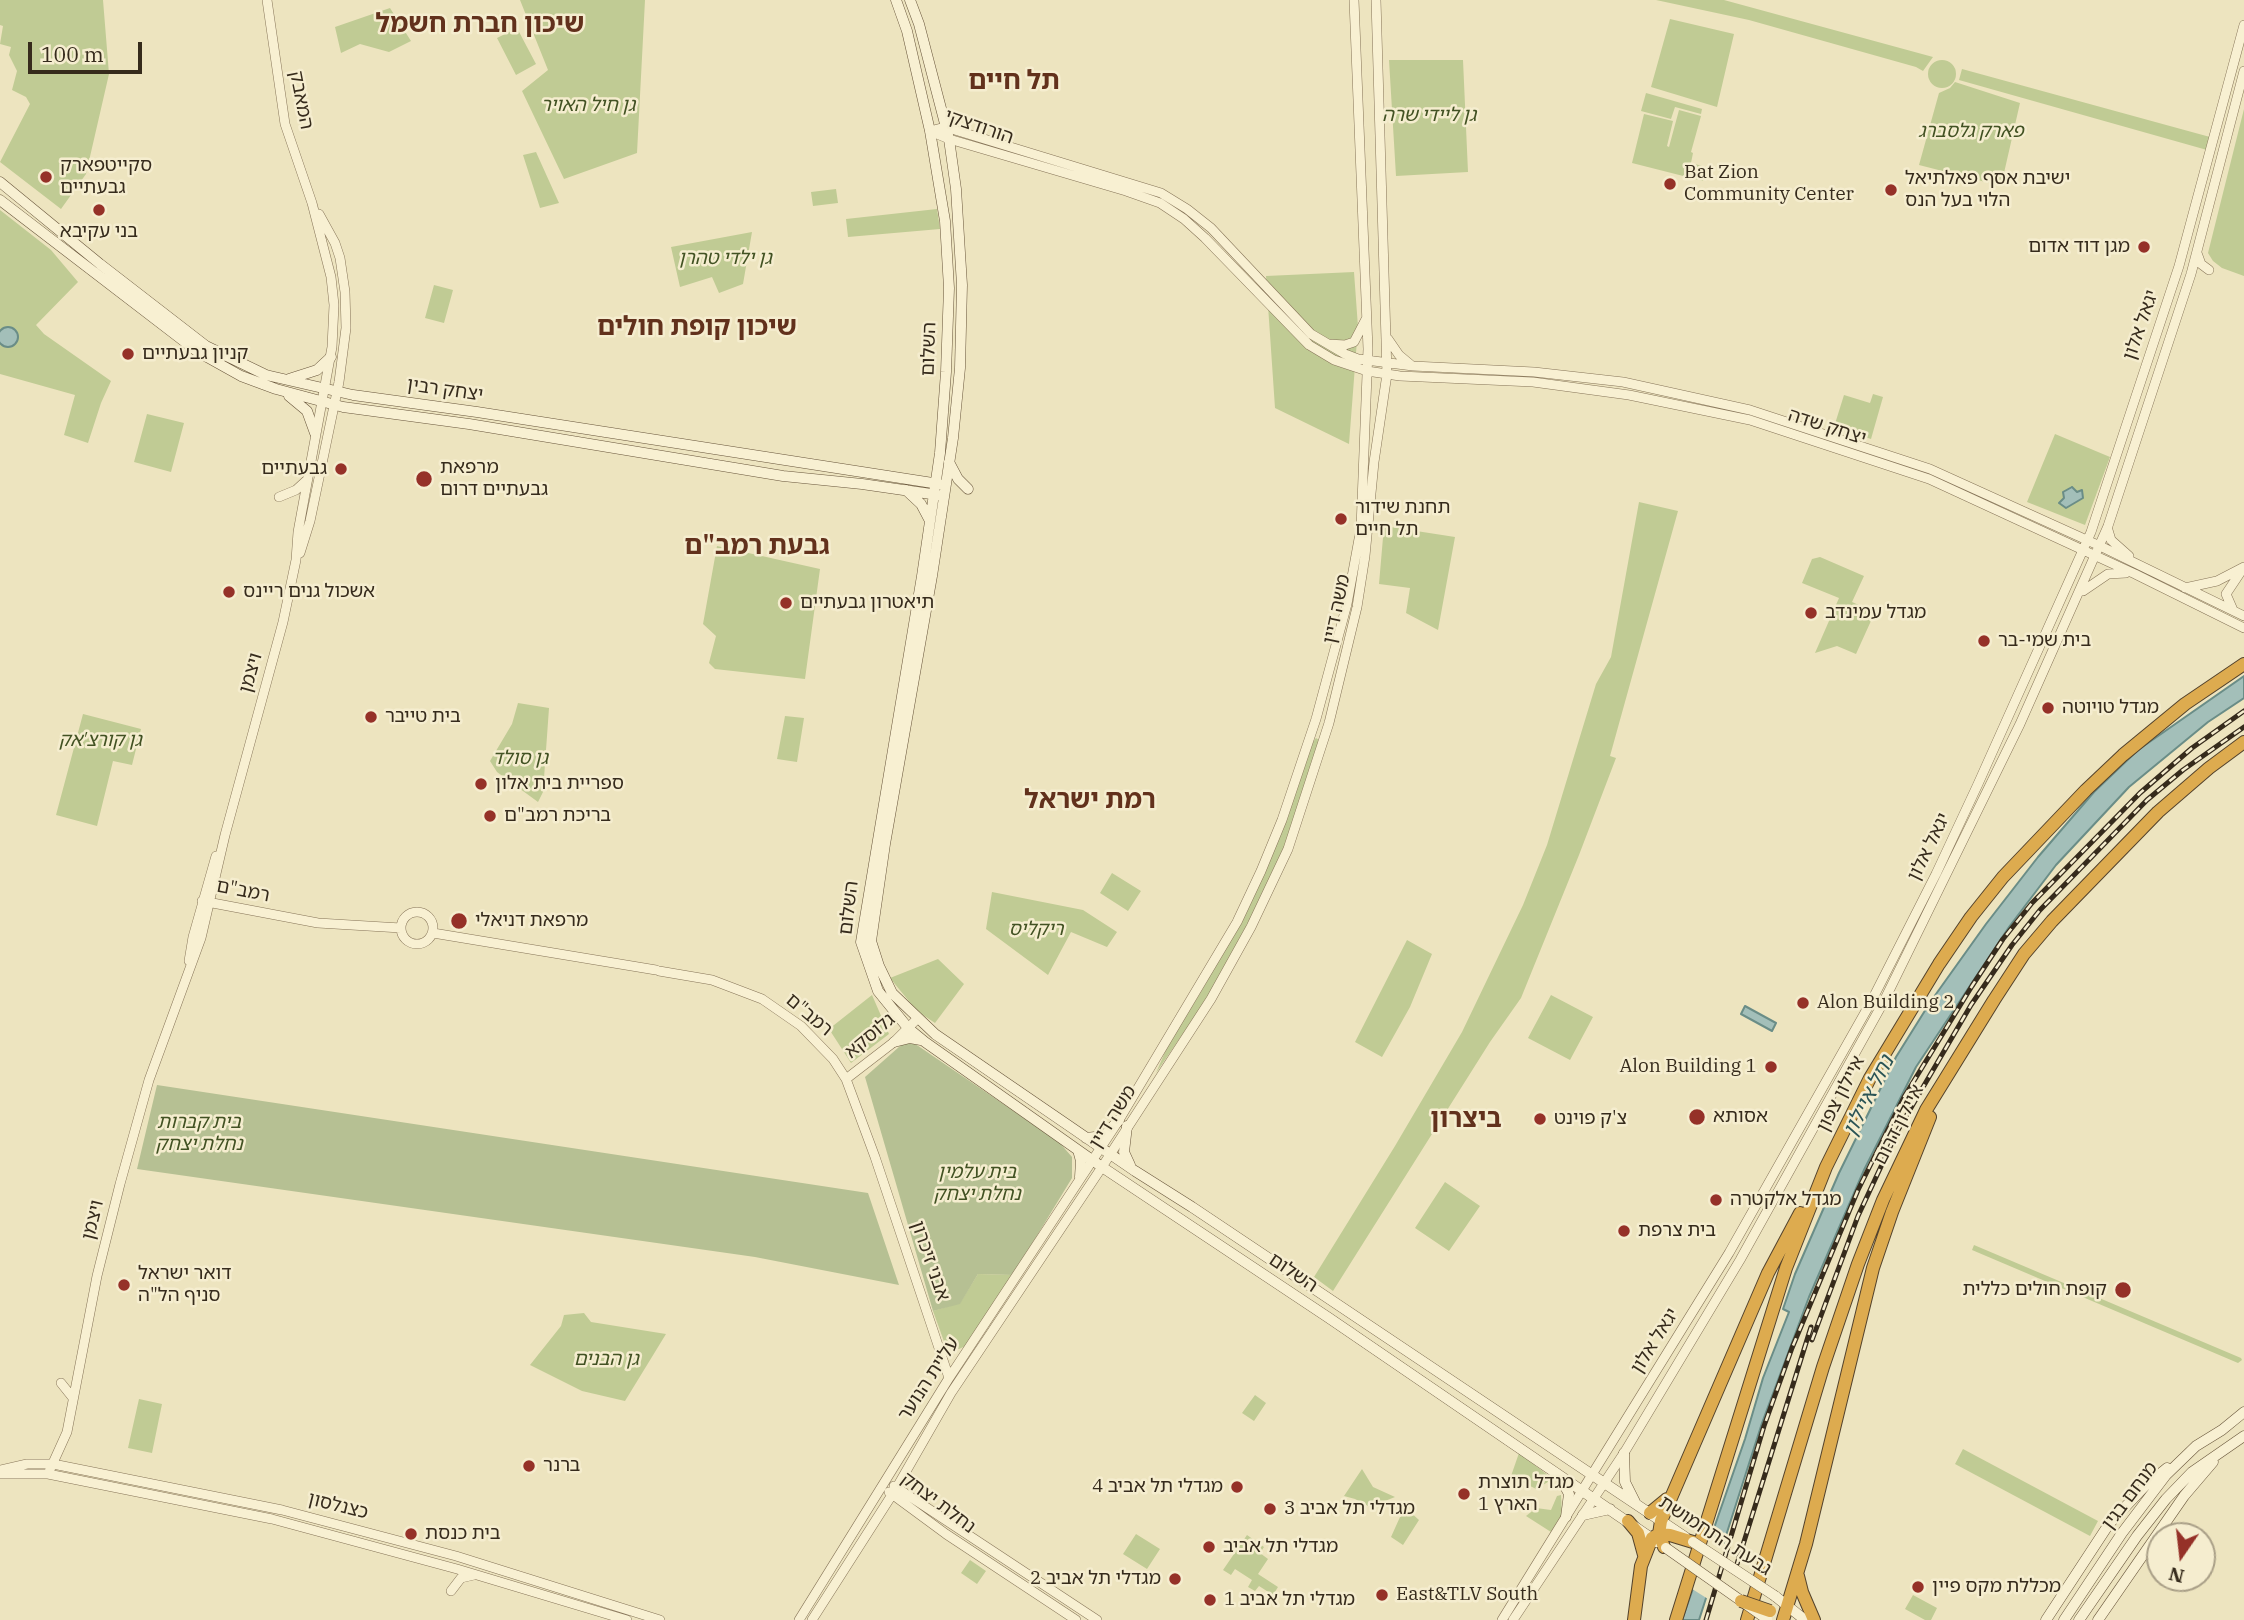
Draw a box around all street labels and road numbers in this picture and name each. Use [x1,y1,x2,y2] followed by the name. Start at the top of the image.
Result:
[284,69,318,131] street label: המאבק
[942,105,1016,149] street label: הורודצקי
[2118,287,2164,363] street label: יגאל אלון
[917,322,941,376] street label: השלום
[405,373,485,407] street label: יצחק רבין
[1785,404,1869,450] street label: יצחק שדה
[1319,572,1355,646] street label: משה דיין
[234,650,268,696] street label: ויצמן
[1903,809,1955,885] street label: יגאל אלון
[214,875,272,907] street label: רמב"ם
[834,880,864,936] street label: השלום
[781,989,837,1041] street label: רמב"ם
[840,1008,900,1064] street label: גלוסקא
[1812,1052,1870,1136] street label: איילון צפון
[1085,1081,1141,1153] street label: משה דיין
[1869,1081,1929,1169] street label: איילון דרום
[77,1198,109,1242] street label: ויצמן
[906,1218,954,1304] street label: אבני זיכרון
[1264,1248,1322,1298] street label: השלום
[1626,1304,1684,1378] street label: יגאל אלון
[893,1333,965,1425] street label: עליית הנוער
[2097,1458,2163,1534] street label: מנחם בגין
[896,1468,980,1538] street label: נחלת יצחק
[306,1488,370,1524] street label: כצנלסון
[1655,1491,1775,1581] street label: גבעת התחמושת

